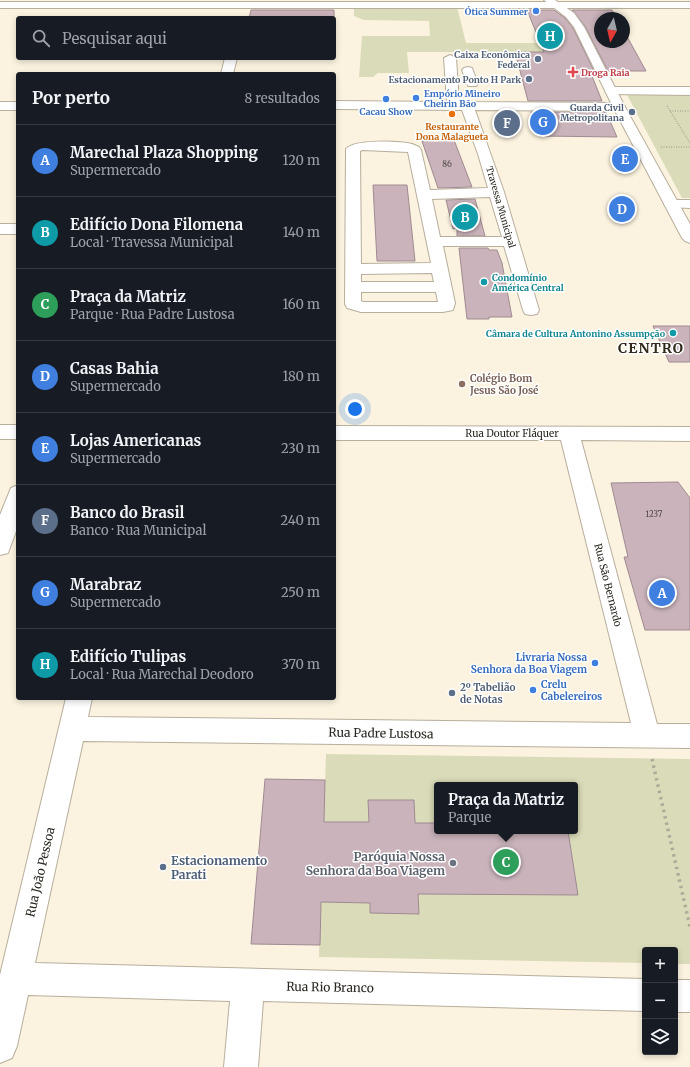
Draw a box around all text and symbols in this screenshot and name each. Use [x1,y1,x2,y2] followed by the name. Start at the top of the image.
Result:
[465,5,528,17] place label: Ótica Summer
[531,6,541,16] marker: Ótica Summer
[594,12,630,48] north arrow
[16,16,336,60] search box
[537,21,563,51] pin: H
[30,27,52,49] icon: search
[62,29,167,48] text: Pesquisar aqui
[454,49,530,70] place label: Caixa Econômica Federal
[533,54,543,64] marker: Caixa Econômica Federal
[568,67,578,77] marker: Droga Raia
[581,67,630,78] place label: Droga Raia
[388,74,521,85] place label: Estacionamento Ponto H Park
[524,74,534,84] marker: Estacionamento Ponto H Park
[32,87,110,109] text: Por perto
[424,88,501,109] place label: Empório Mineiro Cheirin Bão
[244,90,320,107] text: 8 resultados
[411,93,421,103] marker: Empório Mineiro Cheirin Bão
[381,94,391,104] marker: Cacau Show
[560,102,624,123] place label: Guarda Civil Metropolitana
[360,106,413,117] place label: Cacau Show
[530,107,556,137] pin: G
[627,107,637,117] marker: Guarda Civil Metropolitana
[494,108,520,138] pin: F
[447,109,457,119] marker: Restaurante Dona Malagueta
[416,121,488,142] place label: Restaurante Dona Malagueta
[70,143,258,162] text: Marechal Plaza Shopping
[612,144,638,174] pin: E
[40,152,50,169] text: A
[282,152,320,169] text: 120 m
[442,159,452,169] house number: 86
[70,162,161,179] text: Supermercado
[484,165,518,249] street label: Travessa Municipal
[609,194,635,224] pin: D
[452,202,478,232] pin: B
[70,215,243,234] text: Edifício Dona Filomena
[40,224,50,241] text: B
[283,224,320,241] text: 140 m
[70,234,233,251] text: Local · Travessa Municipal
[491,272,564,293] place label: Condomínio América Central
[479,277,489,287] marker: Condomínio América Central
[70,287,186,306] text: Praça da Matriz
[41,296,49,313] text: C
[282,296,320,313] text: 160 m
[70,306,235,323] text: Parque · Rua Padre Lustosa
[486,328,666,339] place label: Câmara de Cultura Antonino Assumpção
[668,328,678,338] marker: Câmara de Cultura Antonino Assumpção
[618,339,684,357] district label: CENTRO
[70,359,159,378] text: Casas Bahia
[40,368,50,385] text: D
[282,368,320,385] text: 180 m
[469,372,539,397] place label: Colégio Bom Jesus São José
[70,378,161,395] text: Supermercado
[457,379,467,389] marker: Colégio Bom Jesus São José
[345,399,365,419] your location
[465,427,559,440] street label: Rua Doutor Fláquer
[70,431,201,450] text: Lojas Americanas
[41,440,49,457] text: E
[281,440,320,457] text: 230 m
[70,450,161,467] text: Supermercado
[70,503,184,522] text: Banco do Brasil
[646,509,663,519] house number: 1237
[41,512,49,529] text: F
[280,512,320,529] text: 240 m
[70,522,207,539] text: Banco · Rua Municipal
[591,542,625,628] street label: Rua São Bernardo
[70,575,141,594] text: Marabraz
[649,578,675,608] pin: A
[40,584,50,601] text: G
[281,584,320,601] text: 250 m
[70,594,161,611] text: Supermercado
[70,647,186,666] text: Edifício Tulipas
[471,651,587,676] place label: Livraria Nossa Senhora da Boa Viagem
[40,656,50,673] text: H
[282,656,320,673] text: 370 m
[590,658,600,668] marker: Livraria Nossa Senhora da Boa Viagem
[70,666,253,683] text: Local · Rua Marechal Deodoro
[541,678,602,703] place label: Crelu Cabelereiros
[460,681,516,706] place label: 2º Tabelião de Notas
[528,685,538,695] marker: Crelu Cabelereiros
[447,688,457,698] marker: 2º Tabelião de Notas
[328,725,434,741] street label: Rua Padre Lustosa
[434,782,578,834] popup
[448,790,564,809] text: Praça da Matriz
[448,809,491,826] text: Parque
[22,825,58,918] street label: Rua João Pessoa
[493,847,519,877] pin: C
[306,849,445,878] place label: Paróquia Nossa Senhora da Boa Viagem
[171,853,267,882] place label: Estacionamento Parati
[448,858,458,868] marker: Paróquia Nossa Senhora da Boa Viagem
[158,862,168,872] marker: Estacionamento Parati
[642,947,678,1055] map controls
[642,947,678,983] button: +
[286,979,374,995] street label: Rua Rio Branco
[642,983,678,1019] button: −
[642,1019,678,1055] button: layers

